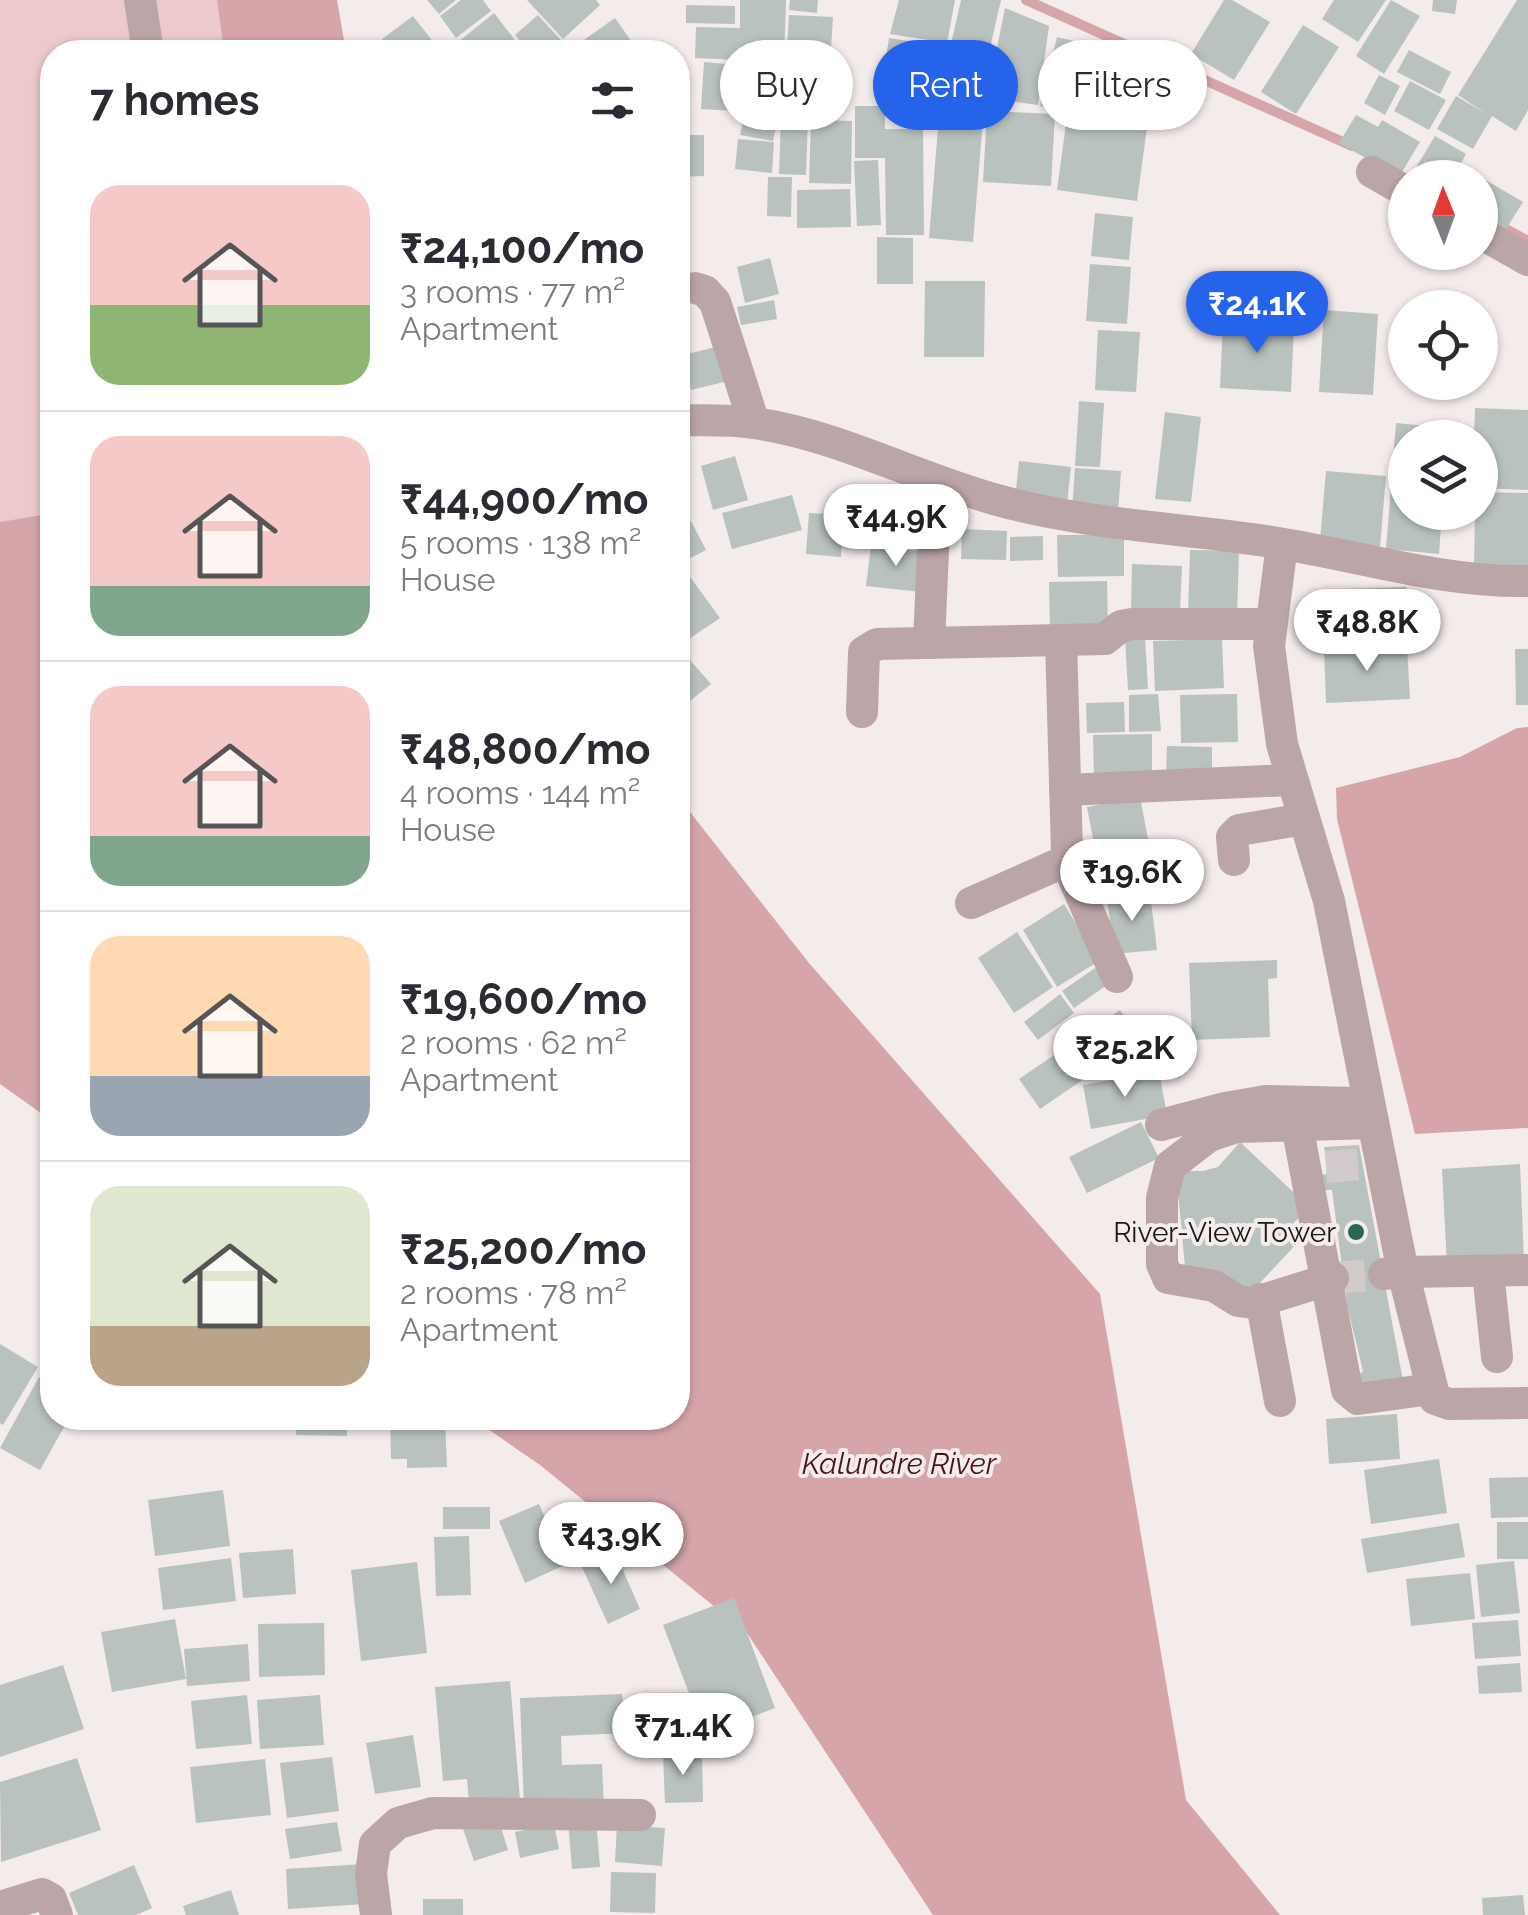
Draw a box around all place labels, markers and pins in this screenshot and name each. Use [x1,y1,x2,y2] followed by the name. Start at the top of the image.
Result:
[1176,271,1338,356] pin: ₹24.1K
[815,484,977,569] pin: ₹44.9K
[1286,589,1448,674] pin: ₹48.8K
[1051,839,1213,924] pin: ₹19.6K
[1044,1015,1206,1100] pin: ₹25.2K
[1113,1216,1336,1249] place label: River-View Tower
[1345,1221,1367,1243] marker: River-View Tower
[530,1502,692,1587] pin: ₹43.9K
[602,1693,764,1778] pin: ₹71.4K

